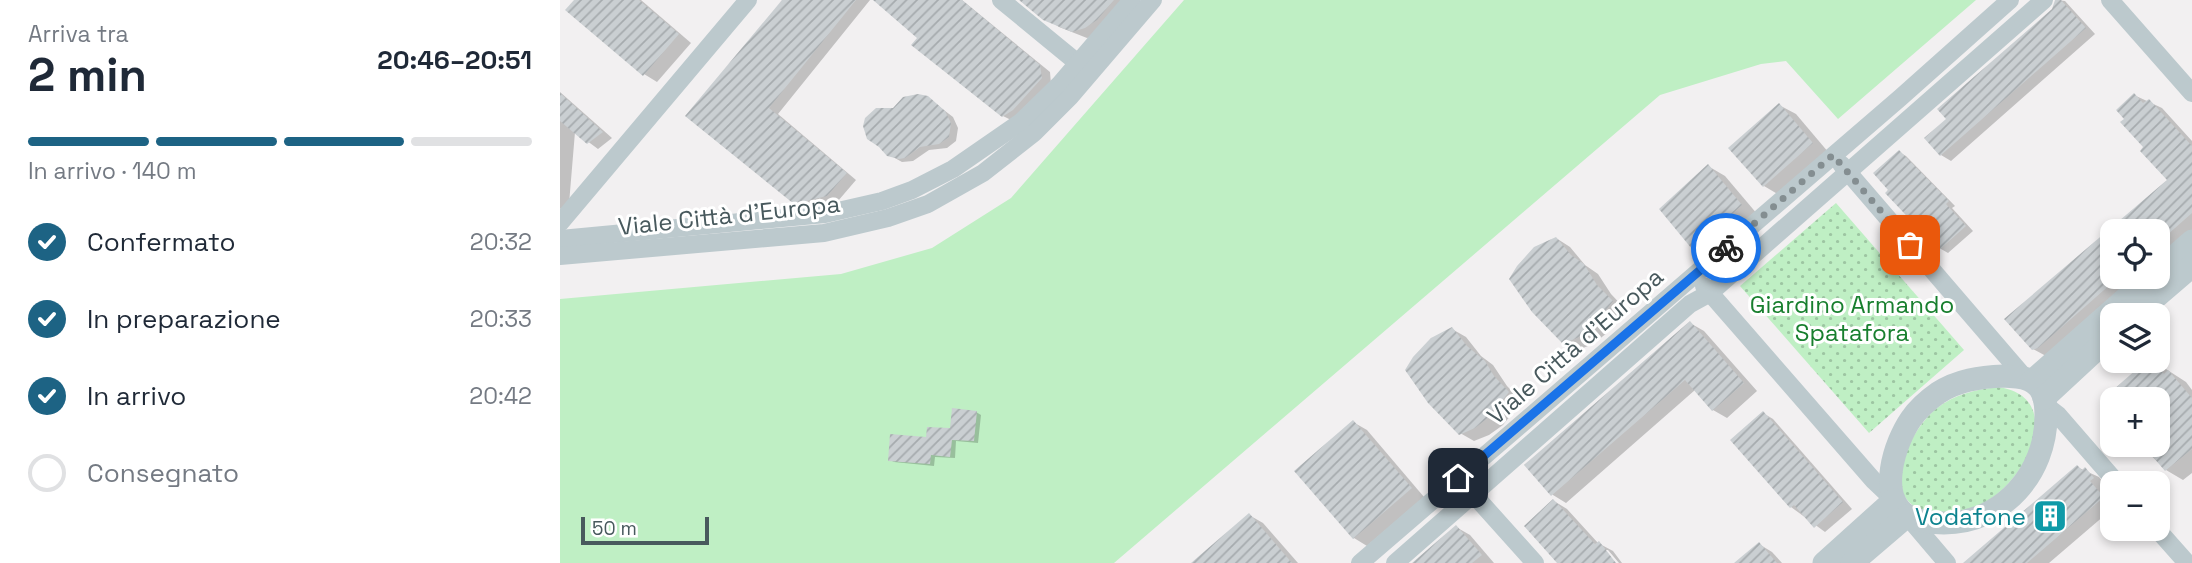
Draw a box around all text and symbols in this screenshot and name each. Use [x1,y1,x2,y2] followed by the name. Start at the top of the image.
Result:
[28,19,129,49] text: Arriva tra
[377,43,532,77] text: 20:46–20:51
[28,46,147,104] text: 2 min
[28,156,197,186] text: In arrivo · 140 m
[616,188,842,242] street label: Viale Città d'Europa
[1691,213,1761,283] courier
[1880,215,1940,275] pin
[2100,219,2170,541] map controls
[2100,219,2170,289] button: locate
[28,223,66,261] icon: check
[87,225,235,259] text: Confermato
[1891,226,1929,264] icon: bag
[470,227,532,257] text: 20:32
[1707,229,1745,267] icon: bike
[1481,261,1670,431] street label: Viale Città d'Europa
[1750,289,1954,348] park label: Giardino Armando Spatafora
[28,300,66,338] icon: check
[87,302,281,336] text: In preparazione
[2100,303,2170,373] button: layers
[470,304,532,334] text: 20:33
[28,377,66,415] icon: check
[87,379,186,413] text: In arrivo
[469,381,532,411] text: 20:42
[2100,387,2170,457] button: +
[1428,448,1488,508] pin
[87,456,239,490] text: Consegnato
[1439,459,1477,497] icon: home
[2100,471,2170,541] button: −
[2031,497,2069,535] building icon: Vodafone
[1915,501,2026,532] place label: Vodafone
[581,514,709,546] scale bar
[592,516,637,541] text: 50 m

